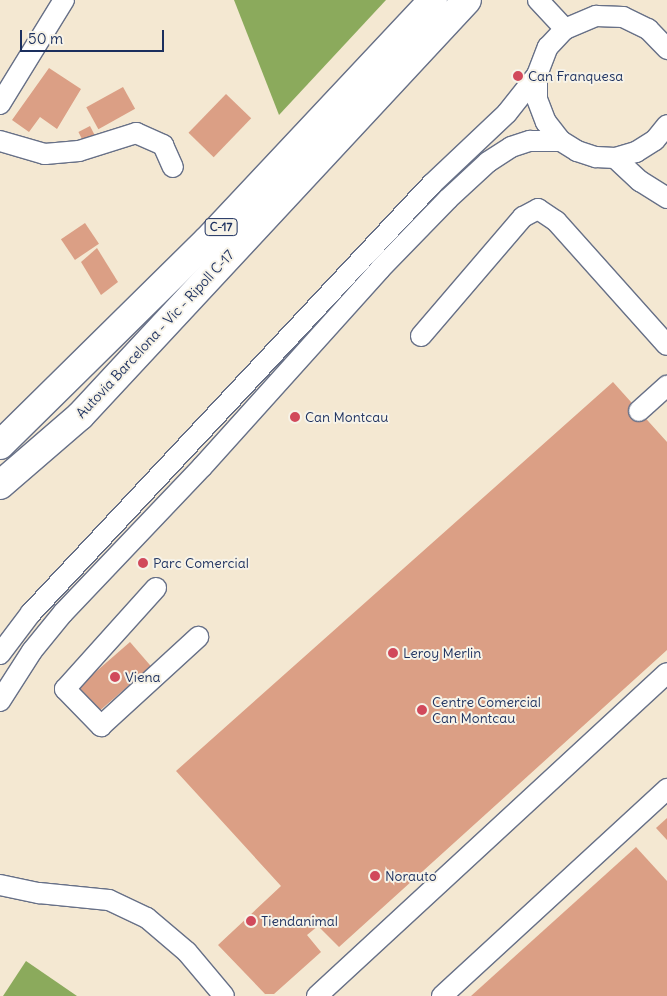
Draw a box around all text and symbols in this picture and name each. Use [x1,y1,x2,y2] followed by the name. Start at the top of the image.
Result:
[22,20,166,52] scale bar
[28,29,63,48] text: 50 m
[528,68,623,84] place label: Can Franquesa
[512,70,524,82] marker: Can Franquesa
[204,218,238,236] road number: C-17
[73,246,237,422] street label: Autovia Barcelona - Vic - Ripoll C-17
[305,409,388,425] place label: Can Montcau
[289,411,301,423] marker: Can Montcau
[153,555,249,571] place label: Parc Comercial
[137,557,149,569] marker: Parc Comercial
[403,645,481,661] place label: Leroy Merlin
[387,647,399,659] marker: Leroy Merlin
[125,669,161,685] place label: Viena
[109,671,121,683] marker: Viena
[432,694,541,726] place label: Centre Comercial Can Montcau
[416,704,428,716] marker: Centre Comercial Can Montcau
[385,868,437,884] place label: Norauto
[369,870,381,882] marker: Norauto
[261,913,338,929] place label: Tiendanimal
[245,915,257,927] marker: Tiendanimal

